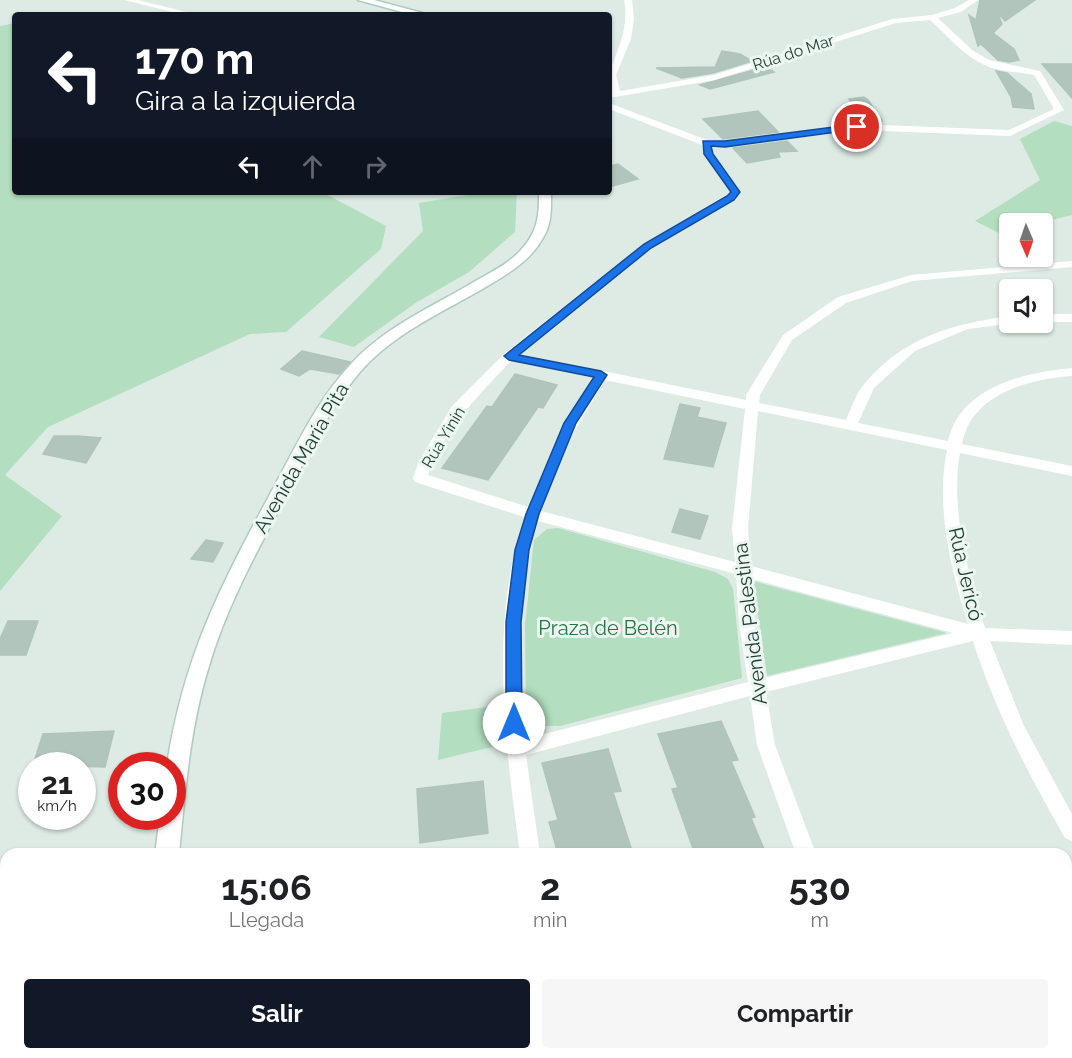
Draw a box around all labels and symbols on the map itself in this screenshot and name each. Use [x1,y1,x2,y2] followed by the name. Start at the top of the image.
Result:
[750,30,837,75] street label: Rúa do Mar
[831,101,882,152] pin
[999,213,1053,267] north arrow
[248,379,354,537] street label: Avenida María Pita
[418,403,469,471] street label: Rúa Yinin
[944,525,988,623] street label: Rúa Jericó
[728,542,772,706] street label: Avenida Palestina
[538,616,678,640] park label: Praza de Belén
[482,691,546,755] position arrow
[108,752,186,830] speed limit sign: 30

